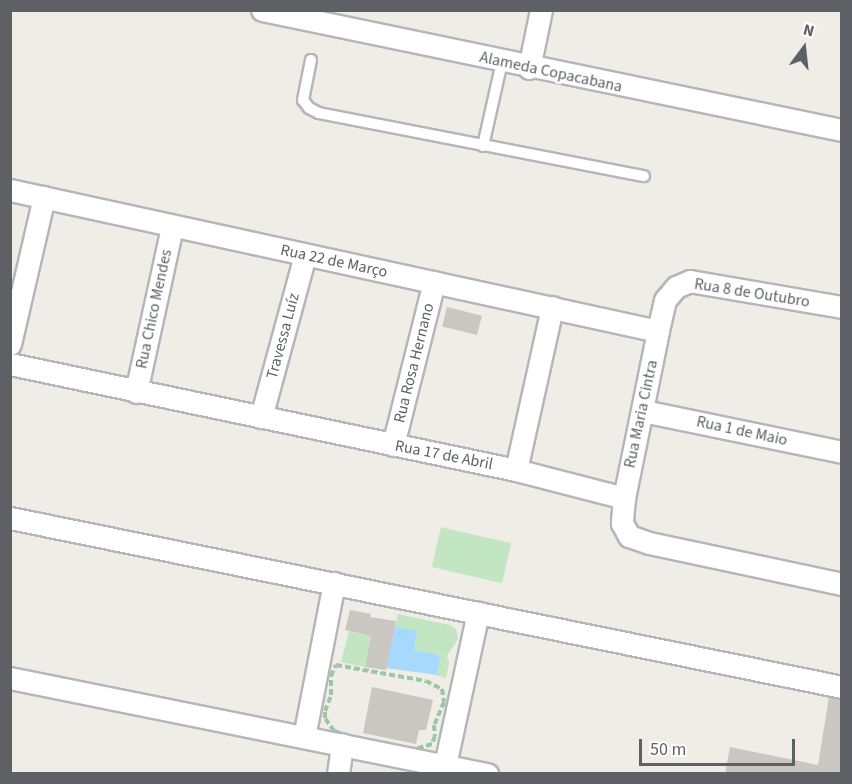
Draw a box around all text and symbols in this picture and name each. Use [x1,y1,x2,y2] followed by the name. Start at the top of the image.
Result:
[774,18,834,78] north arrow
[801,19,817,43] text: N
[478,47,624,97] street label: Alameda Copacabana
[279,240,389,282] street label: Rua 22 de Março
[132,248,176,370] street label: Rua Chico Mendes
[693,274,811,312] street label: Rua 8 de Outubro
[262,291,304,381] street label: Travessa Luíz
[390,301,438,425] street label: Rua Rosa Hernano
[620,358,662,470] street label: Rua Maria Cintra
[695,412,789,450] street label: Rua 1 de Maio
[393,436,495,474] street label: Rua 17 de Abril
[642,727,798,765] scale bar
[650,737,686,762] text: 50 m

